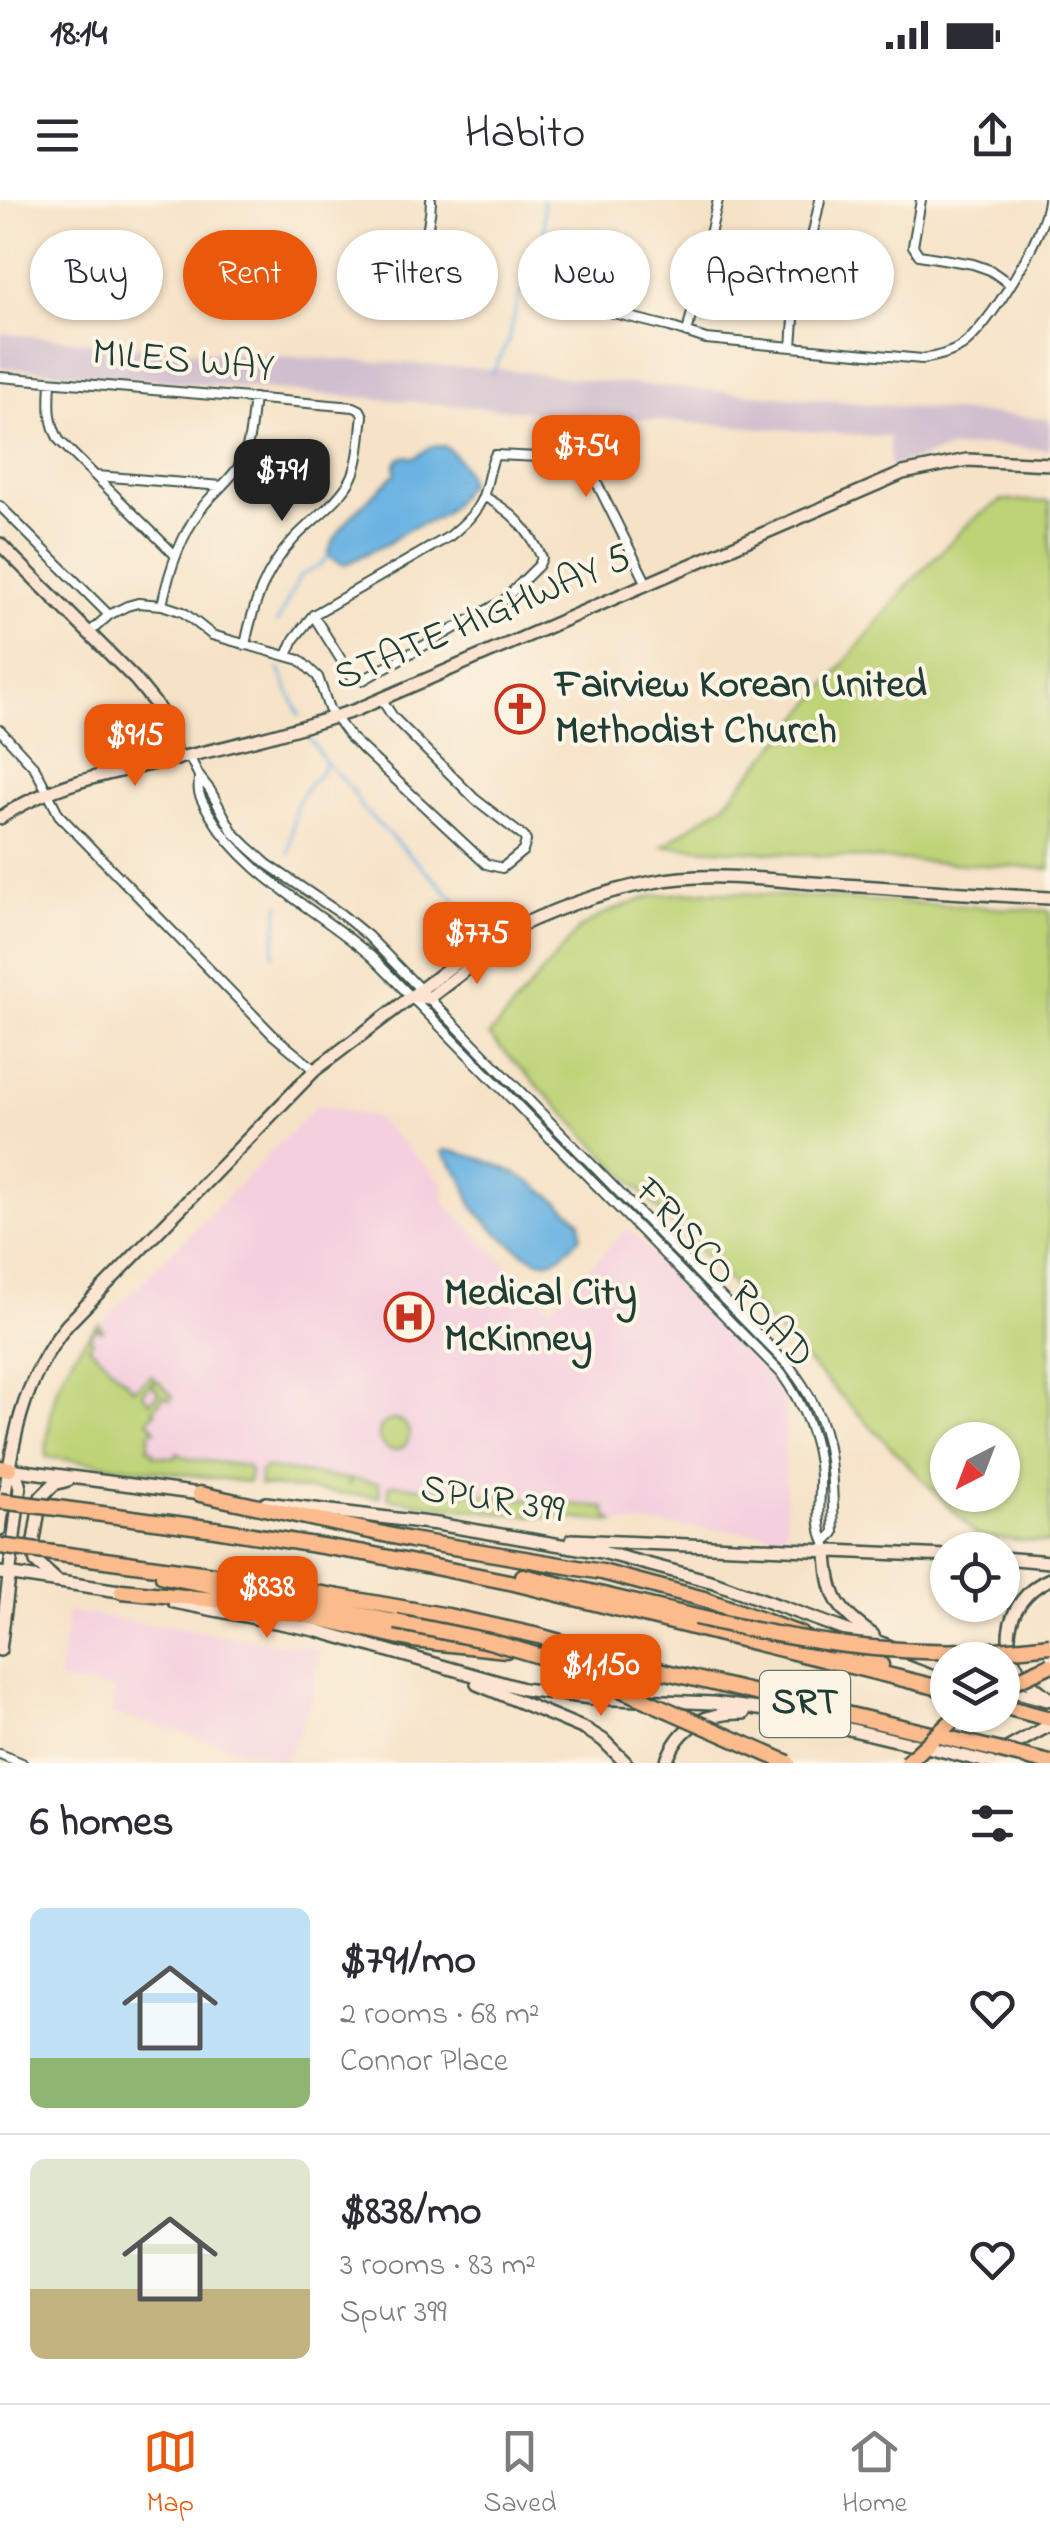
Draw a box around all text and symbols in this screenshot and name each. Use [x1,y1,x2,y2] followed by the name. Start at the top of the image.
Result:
[50,7,107,63] text: 18:14
[465,102,585,168] text: Habito
[30,108,85,163] icon: menu
[965,108,1020,163] icon: share
[30,230,163,320] chip: Buy
[183,230,317,320] chip: Rent
[337,230,498,320] chip: Filters
[518,230,650,320] chip: New
[670,230,894,320] chip: Apartment
[90,325,276,399] street label: MILES WAY
[527,415,645,500] pin: $754
[554,424,618,471] text: $754
[223,439,341,524] pin: $791
[256,448,308,495] text: $791
[325,530,641,708] street label: STATE HIGHWAY 5
[553,657,927,762] place label: Fairview Korean United Methodist Church
[494,683,546,735] church icon: Fairview Korean United Methodist Church
[76,704,194,789] pin: $915
[106,713,164,760] text: $915
[418,902,536,987] pin: $775
[445,911,509,958] text: $775
[618,1164,827,1383] street label: FRISCO ROAD
[444,1265,637,1370] place label: Medical City McKinney
[383,1291,435,1343] hospital icon: Medical City McKinney
[930,1422,1020,1512] north arrow
[930,1422,1020,1732] map controls
[416,1461,568,1541] street label: SPUR 399
[930,1532,1020,1622] button: locate
[208,1556,326,1641] pin: $838
[239,1565,295,1612] text: $838
[520,1634,682,1719] pin: $1,150
[930,1642,1020,1732] button: layers
[562,1643,640,1690] text: $1,150
[760,1671,850,1737] road number: SRT
[30,1793,174,1854] text: 6 homes
[965,1796,1020,1851] icon: filters
[340,1931,476,1992] text: $791/mo
[110,1948,230,2068] icon: home
[965,1981,1020,2036] icon: heart
[340,1992,539,2039] text: 2 rooms · 68 m²
[340,2039,508,2086] text: Connor Place
[340,2182,482,2243] text: $838/mo
[110,2199,230,2319] icon: home
[965,2232,1020,2287] icon: heart
[340,2243,536,2290] text: 3 rooms · 83 m²
[340,2290,447,2337] text: Spur 399
[143,2424,198,2525] tab: Map
[483,2424,556,2525] tab: Saved
[842,2424,907,2525] tab: Home

